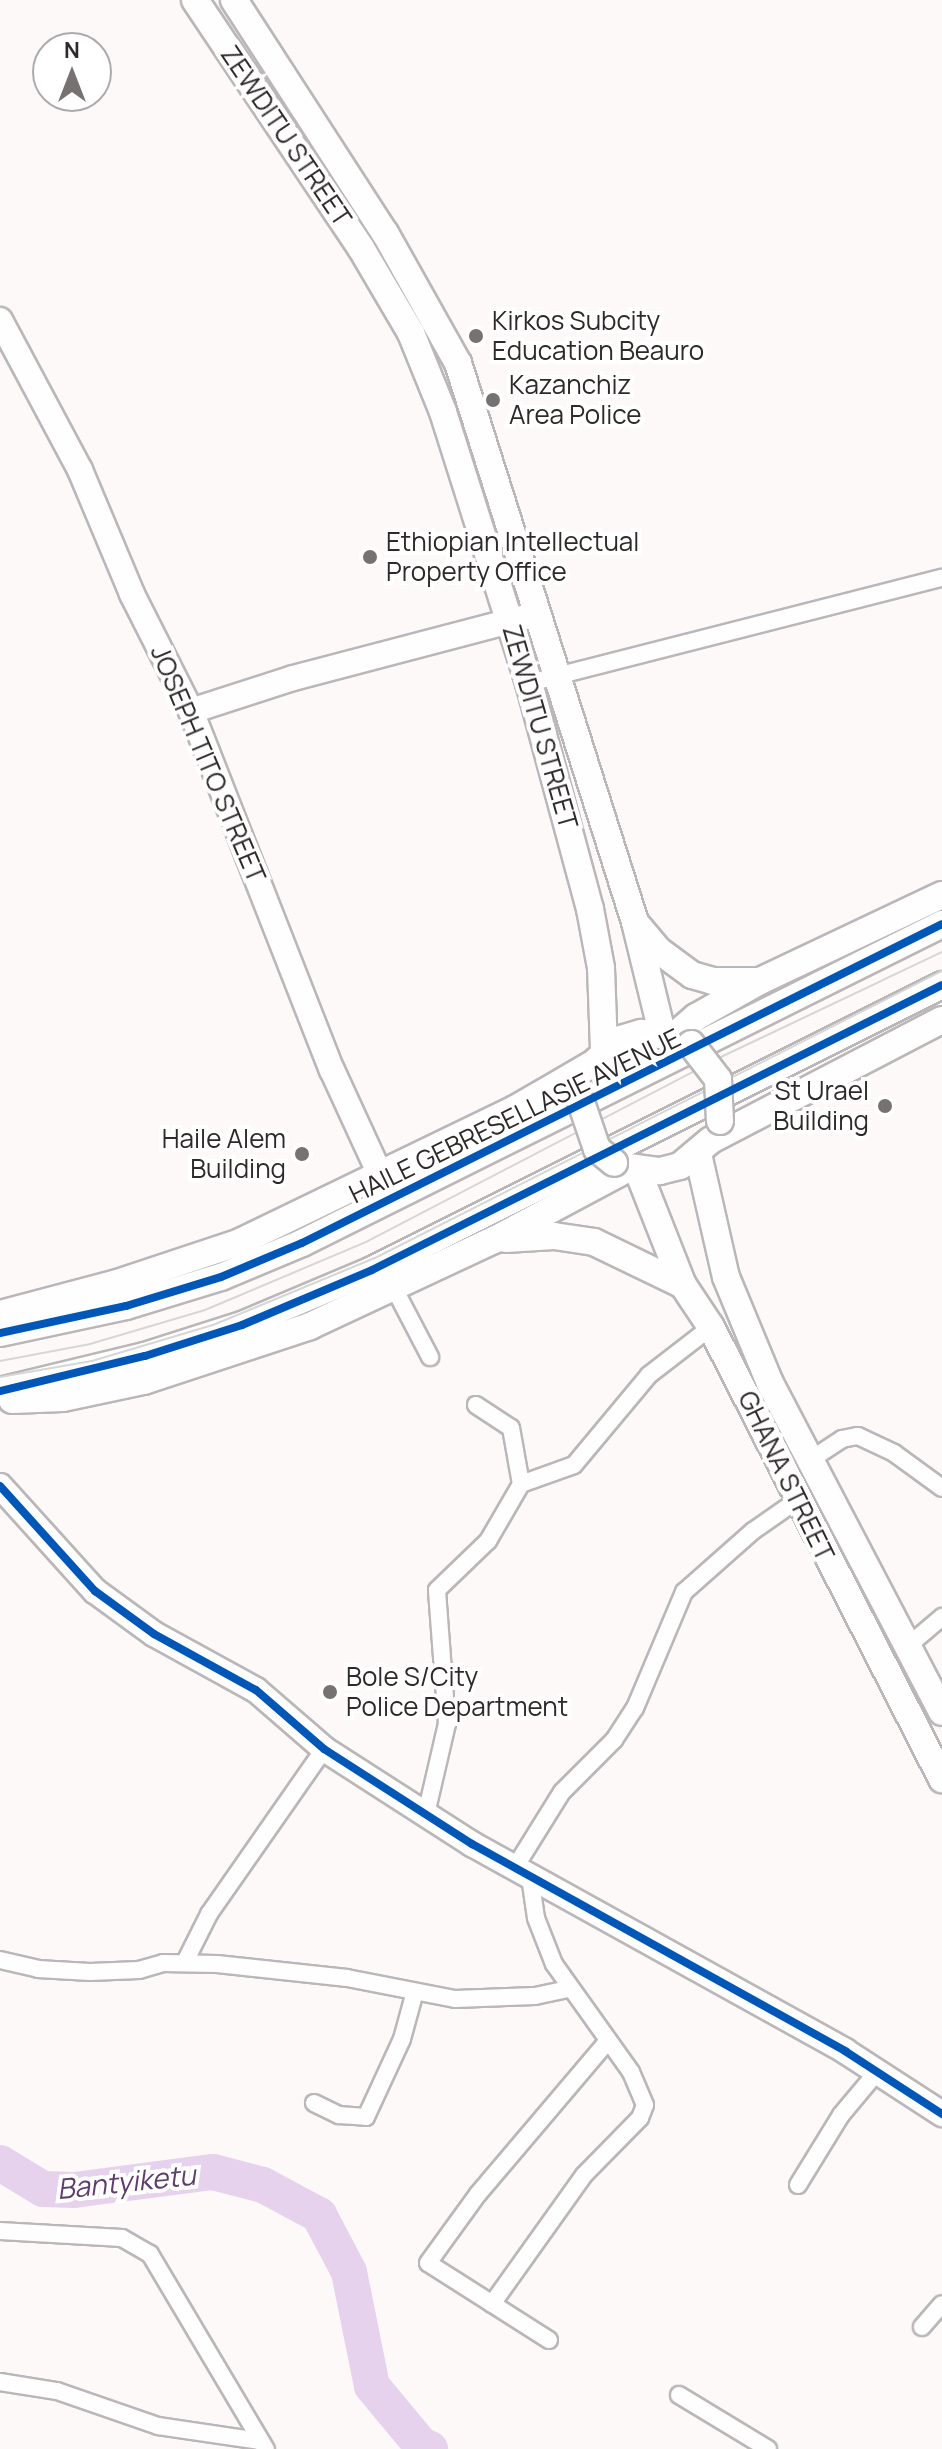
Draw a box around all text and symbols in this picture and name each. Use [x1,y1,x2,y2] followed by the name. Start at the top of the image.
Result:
[32,32,112,112] north arrow
[64,35,80,65] text: N
[214,40,358,232] street label: ZEWDITU STREET
[492,305,704,366] place label: Kirkos Subcity Education Beauro
[467,327,485,345] marker: Kirkos Subcity Education Beauro
[509,369,642,430] place label: Kazanchiz Area Police
[484,391,502,409] marker: Kazanchiz Area Police
[386,526,639,588] place label: Ethiopian Intellectual Property Office
[361,548,379,566] marker: Ethiopian Intellectual Property Office
[496,621,584,833] street label: ZEWDITU STREET
[144,641,272,887] street label: JOSEPH TITO STREET
[344,1022,686,1210] street label: HAILE GEBRESELLASIE AVENUE
[773,1075,869,1136] place label: St Urael Building
[876,1097,894,1115] marker: St Urael Building
[162,1123,286,1184] place label: Haile Alem Building
[293,1145,311,1163] marker: Haile Alem Building
[731,1386,841,1566] street label: GHANA STREET
[346,1661,568,1722] place label: Bole S/City Police Department
[321,1683,339,1701] marker: Bole S/City Police Department
[55,2157,197,2205] water label: Bantyiketu

